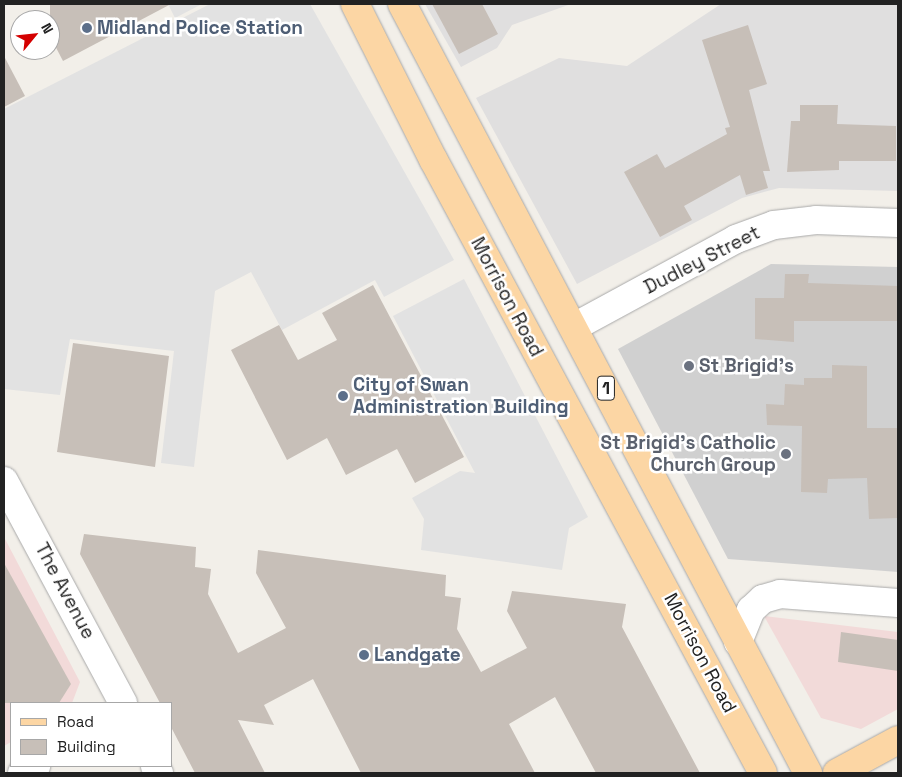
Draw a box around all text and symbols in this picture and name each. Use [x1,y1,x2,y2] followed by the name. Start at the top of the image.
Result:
[10,10,60,60] north arrow
[97,17,303,39] place label: Midland Police Station
[37,20,58,37] text: N
[81,22,93,34] marker: Midland Police Station
[640,221,764,299] street label: Dudley Street
[466,233,548,361] street label: Morrison Road
[699,355,794,377] place label: St Brigid's
[683,360,695,372] marker: St Brigid's
[596,372,616,403] road number: 1
[353,374,569,418] place label: City of Swan Administration Building
[337,390,349,402] marker: City of Swan Administration Building
[601,432,776,476] place label: St Brigid's Catholic Church Group
[780,448,792,460] marker: St Brigid's Catholic Church Group
[30,539,100,643] street label: The Avenue
[659,589,741,717] street label: Morrison Road
[374,644,461,666] place label: Landgate
[358,649,370,661] marker: Landgate
[10,702,172,767] legend
[57,712,94,731] text: Road
[57,737,116,756] text: Building

